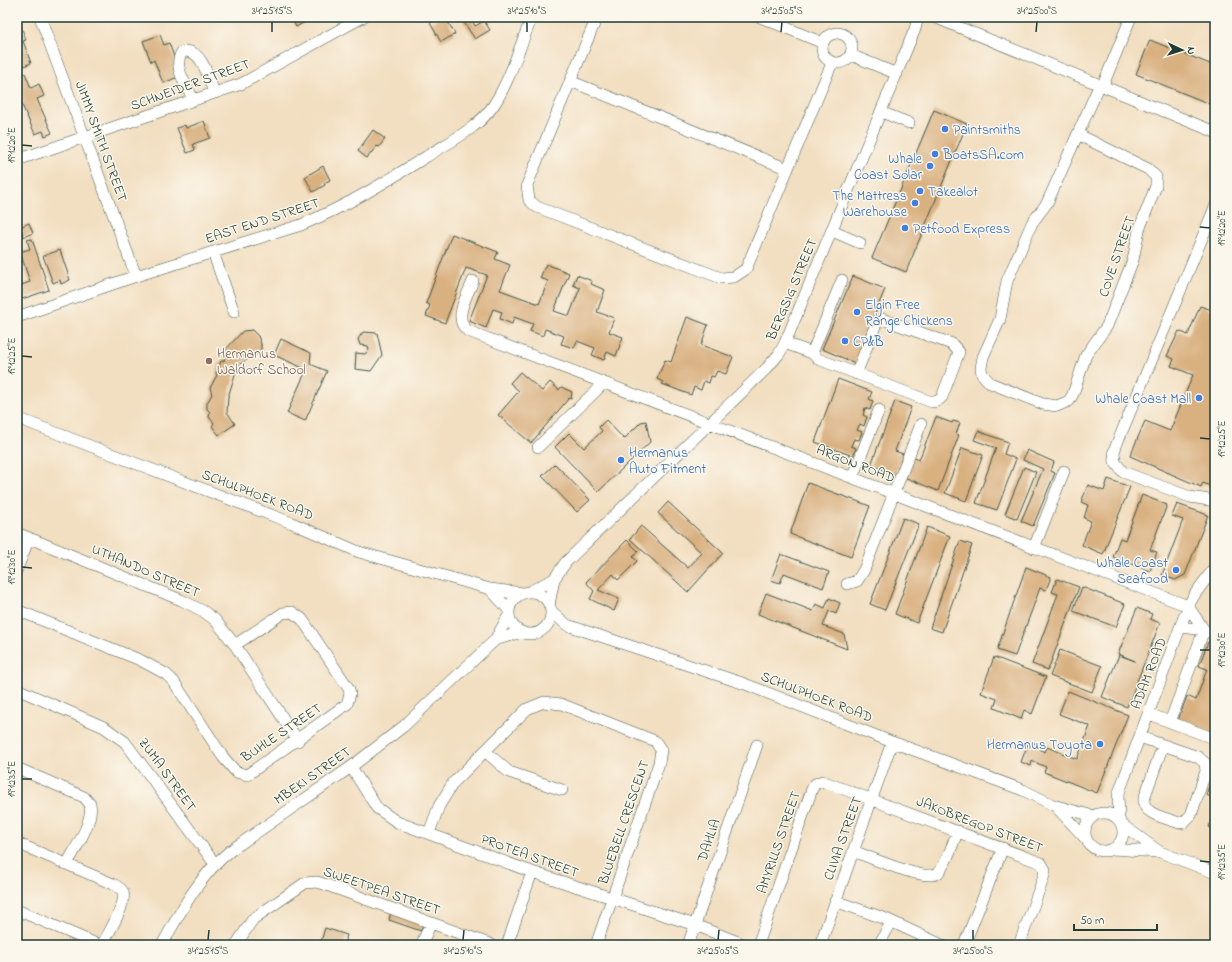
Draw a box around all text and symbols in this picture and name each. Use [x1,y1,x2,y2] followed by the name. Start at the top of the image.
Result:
[252,4,293,19] text: 34°25'15"S
[508,4,547,19] text: 34°25'10"S
[761,4,803,19] text: 34°25'05"S
[1017,4,1058,19] text: 34°25'00"S
[1162,30,1202,70] north arrow
[1183,46,1199,55] text: N
[128,54,253,117] street label: SCHNEIDER STREET
[69,78,132,205] street label: JIMMY SMITH STREET
[953,120,1021,141] place label: Paintsmiths
[940,124,950,134] marker: Paintsmiths
[5,127,20,163] text: 19°12'20"E
[942,145,1024,166] place label: BoatsSA.com
[854,149,923,186] place label: Whale Coast Solar
[930,149,940,159] marker: BoatsSA.com
[925,161,935,171] marker: Whale Coast Solar
[928,182,978,203] place label: Takealot
[832,186,908,223] place label: The Mattress Warehouse
[915,186,925,196] marker: Takealot
[203,193,322,250] street label: EAST END STREET
[910,198,920,208] marker: The Mattress Warehouse
[1215,210,1230,246] text: 19°12'20"E
[1094,213,1141,300] street label: COVE STREET
[913,219,1010,240] place label: Petfood Express
[900,223,910,233] marker: Petfood Express
[761,235,823,345] street label: BERGSIG STREET
[865,295,953,333] place label: Elgin Free Range Chickens
[852,307,862,317] marker: Elgin Free Range Chickens
[853,332,884,353] place label: CP&B
[840,336,850,346] marker: CP&B
[5,337,20,375] text: 19°12'25"E
[217,344,306,381] place label: Hermanus Waldorf School
[204,356,214,366] marker: Hermanus Waldorf School
[1095,389,1191,410] place label: Whale Coast Mall
[1194,393,1204,403] marker: Whale Coast Mall
[1215,420,1230,458] text: 19°12'25"E
[813,440,898,489] street label: ARGON ROAD
[629,443,706,480] place label: Hermanus Auto Fitment
[616,455,626,465] marker: Hermanus Auto Fitment
[199,464,316,526] street label: SCHULPHOEK ROAD
[88,539,203,604] street label: UTHANDO STREET
[5,550,20,584] text: 19°12'30"E
[1096,553,1168,590] place label: Whale Coast Seafood
[1171,565,1181,575] marker: Whale Coast Seafood
[1215,633,1230,667] text: 19°12'30"E
[1126,635,1173,713] street label: ADAM ROAD
[758,666,875,728] street label: SCHULPHOEK ROAD
[236,698,326,769] street label: BUHLE STREET
[133,733,201,816] street label: ZUMA STREET
[987,735,1092,757] place label: Hermanus Toyota
[1095,739,1105,749] marker: Hermanus Toyota
[270,742,356,811] street label: MBEKI STREET
[593,757,656,888] street label: BLUEBELL CRESCENT
[5,761,20,797] text: 19°12'35"E
[752,788,807,897] street label: AMYRILLS STREET
[913,792,1046,859] street label: JAKOBREGOP STREET
[819,794,868,883] street label: CLIVIA STREET
[692,816,727,866] street label: DAHLIA
[478,829,581,884] street label: PROTEA STREET
[1215,844,1230,880] text: 19°12'35"E
[320,862,443,921] street label: SWEETPEA STREET
[1074,906,1157,932] scale bar
[1080,912,1104,930] text: 50 m
[188,944,229,959] text: 34°25'15"S
[444,944,483,959] text: 34°25'10"S
[697,944,739,959] text: 34°25'05"S
[953,944,994,959] text: 34°25'00"S

